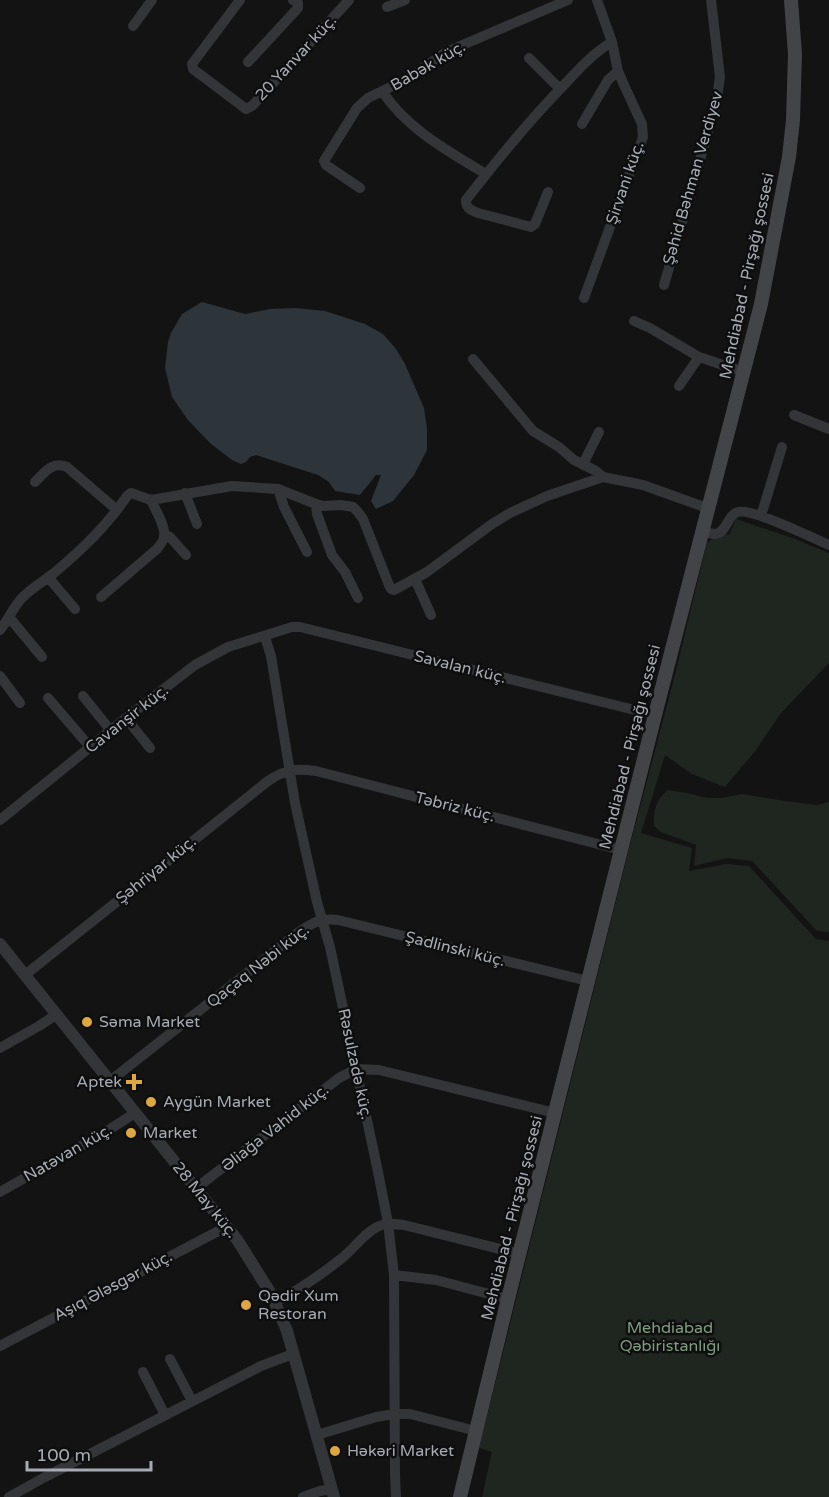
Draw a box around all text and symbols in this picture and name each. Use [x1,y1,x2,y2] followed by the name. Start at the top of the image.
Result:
[251,11,341,105] street label: 20 Yanvar küç.
[387,37,469,95] street label: Babək küç.
[659,88,727,267] street label: Şəhid Bəhman Verdiyev
[602,139,648,227] street label: Şirvani küç.
[715,171,779,381] street label: Mehdiabad - Pirşağı şossesi
[595,643,665,851] street label: Mehdiabad - Pirşağı şossesi
[412,646,508,688] street label: Savalan küç.
[81,680,173,758] street label: Cavanşir küç.
[413,787,497,827] street label: Təbriz küç.
[112,831,200,909] street label: Şəhriyar küç.
[203,920,313,1012] street label: Qaçaq Nəbi küç.
[403,927,507,971] street label: Şadlinski küç.
[333,1007,377,1121] street label: Rəsulzadə küç.
[99,1012,200,1032] place label: Səma Market
[80,1015,94,1029] marker: Səma Market
[76,1072,122,1092] place label: Aptek
[127,1075,141,1089] marker: Aptek
[217,1080,333,1176] street label: Əliağa Vahid küç.
[163,1092,271,1112] place label: Aygün Market
[144,1095,158,1109] marker: Aygün Market
[477,1114,547,1322] street label: Mehdiabad - Pirşağı şossesi
[20,1120,116,1186] street label: Natəvan küç.
[143,1123,197,1143] place label: Market
[124,1126,138,1140] marker: Market
[168,1158,242,1242] street label: 28 May küç.
[50,1246,176,1326] street label: Aşıq Ələsgər küç.
[258,1286,339,1324] place label: Qədir Xum Restoran
[239,1298,253,1312] marker: Qədir Xum Restoran
[620,1318,720,1356] park label: Mehdiabad Qəbiristanlığı
[27,1434,152,1472] scale bar
[347,1441,454,1461] place label: Həkəri Market
[36,1444,91,1466] text: 100 m
[328,1444,342,1458] marker: Həkəri Market

